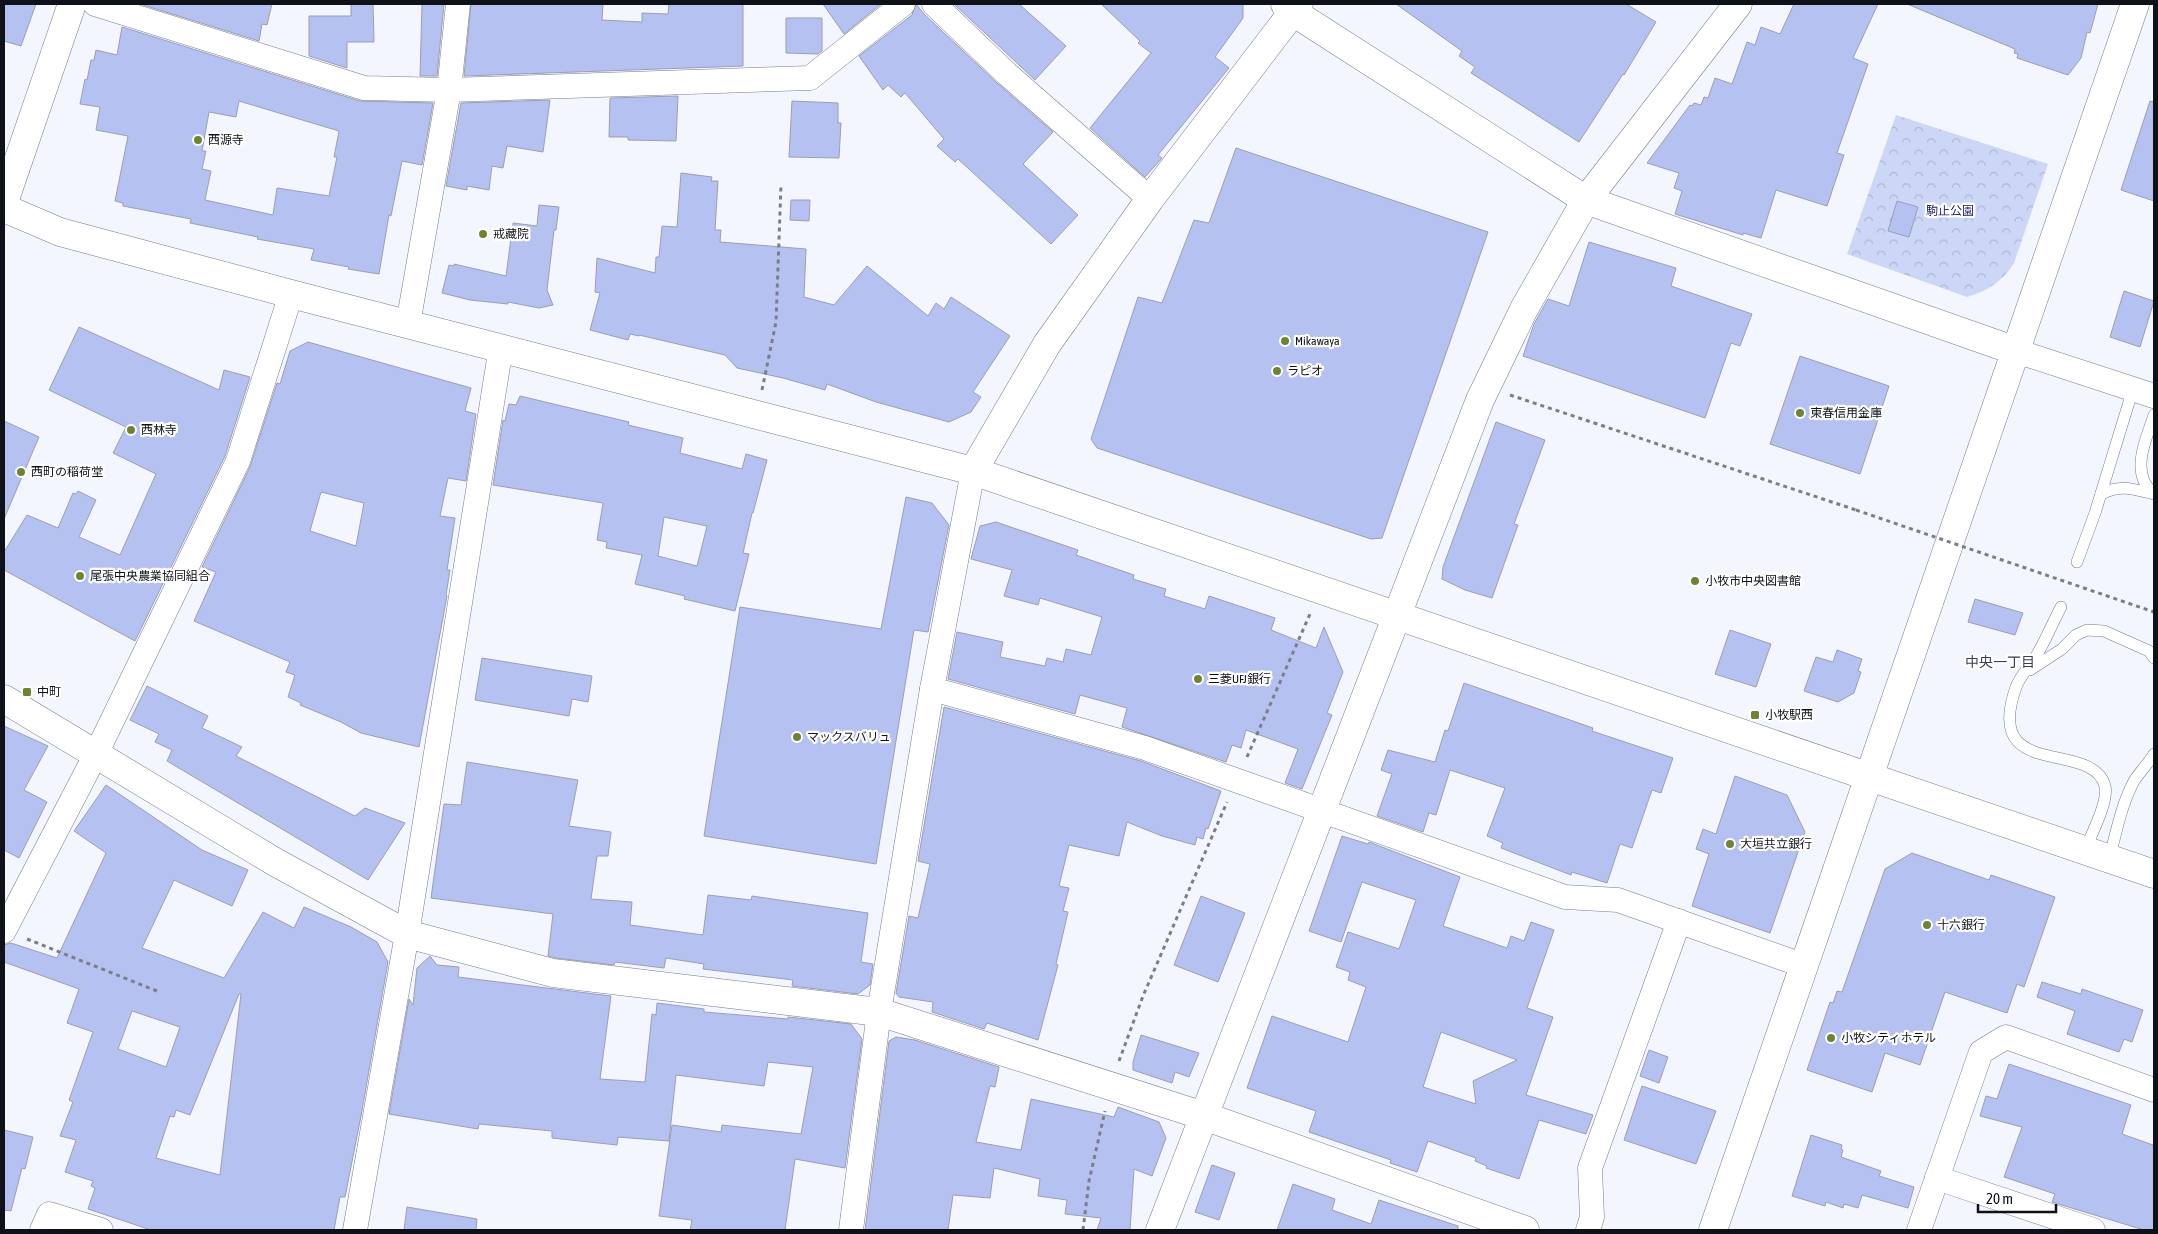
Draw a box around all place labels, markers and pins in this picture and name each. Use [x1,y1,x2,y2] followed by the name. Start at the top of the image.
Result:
[208,133,244,147] place label: 西源寺
[192,134,204,146] marker: 西源寺
[493,227,529,241] place label: 戒藏院
[477,228,489,240] marker: 戒藏院
[1295,334,1340,348] place label: Mikawaya
[1279,335,1291,347] marker: Mikawaya
[1287,364,1323,378] place label: ラピオ
[1271,365,1283,377] marker: ラピオ
[1810,406,1882,420] place label: 東春信用金庫
[1794,407,1806,419] marker: 東春信用金庫
[141,423,177,437] place label: 西林寺
[125,424,137,436] marker: 西林寺
[31,465,103,479] place label: 西町の稲荷堂
[15,466,27,478] marker: 西町の稲荷堂
[90,569,210,583] place label: 尾張中央農業協同組合
[74,570,86,582] marker: 尾張中央農業協同組合
[1705,574,1801,588] place label: 小牧市中央図書館
[1689,575,1701,587] marker: 小牧市中央図書館
[1208,672,1271,686] place label: 三菱UFJ銀行
[1192,673,1204,685] marker: 三菱UFJ銀行
[37,685,61,699] place label: 中町
[21,686,33,698] marker: 中町
[1765,708,1813,722] place label: 小牧駅西
[1749,709,1761,721] marker: 小牧駅西
[807,730,891,744] place label: マックスバリュ
[791,731,803,743] marker: マックスバリュ
[1740,837,1812,851] place label: 大垣共立銀行
[1724,838,1736,850] marker: 大垣共立銀行
[1937,918,1985,932] place label: 十六銀行
[1921,919,1933,931] marker: 十六銀行
[1841,1031,1936,1045] place label: 小牧シティホテル
[1825,1032,1837,1044] marker: 小牧シティホテル

